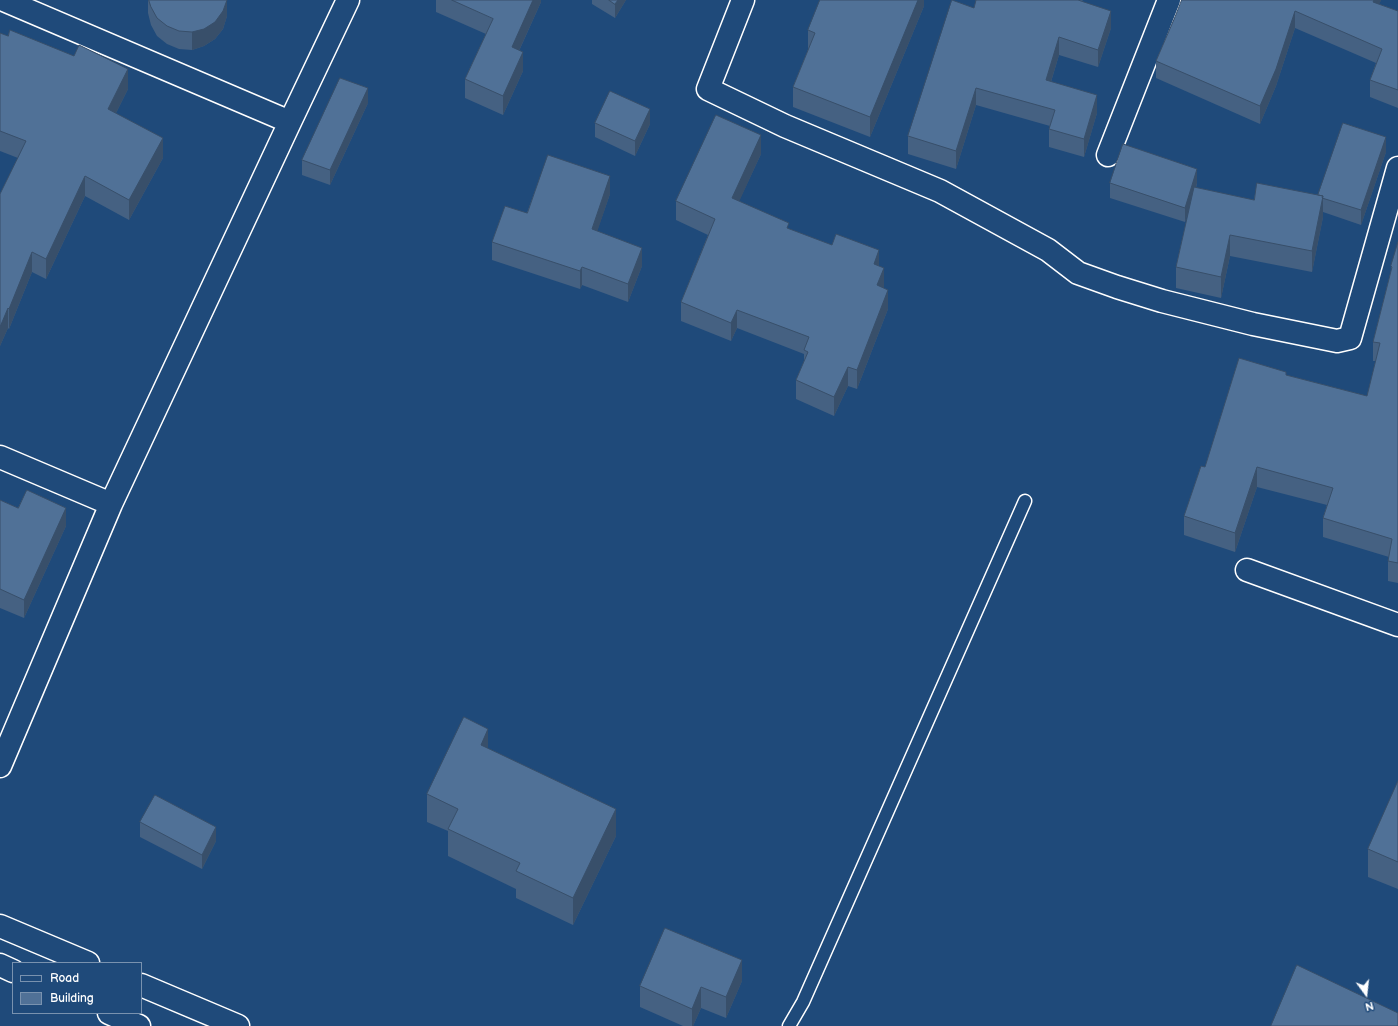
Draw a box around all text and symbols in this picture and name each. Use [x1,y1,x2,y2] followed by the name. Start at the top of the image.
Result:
[12,962,142,1014] legend
[50,971,79,986] text: Road
[1346,974,1386,1014] north arrow
[50,991,94,1006] text: Building
[1364,999,1375,1013] text: N

